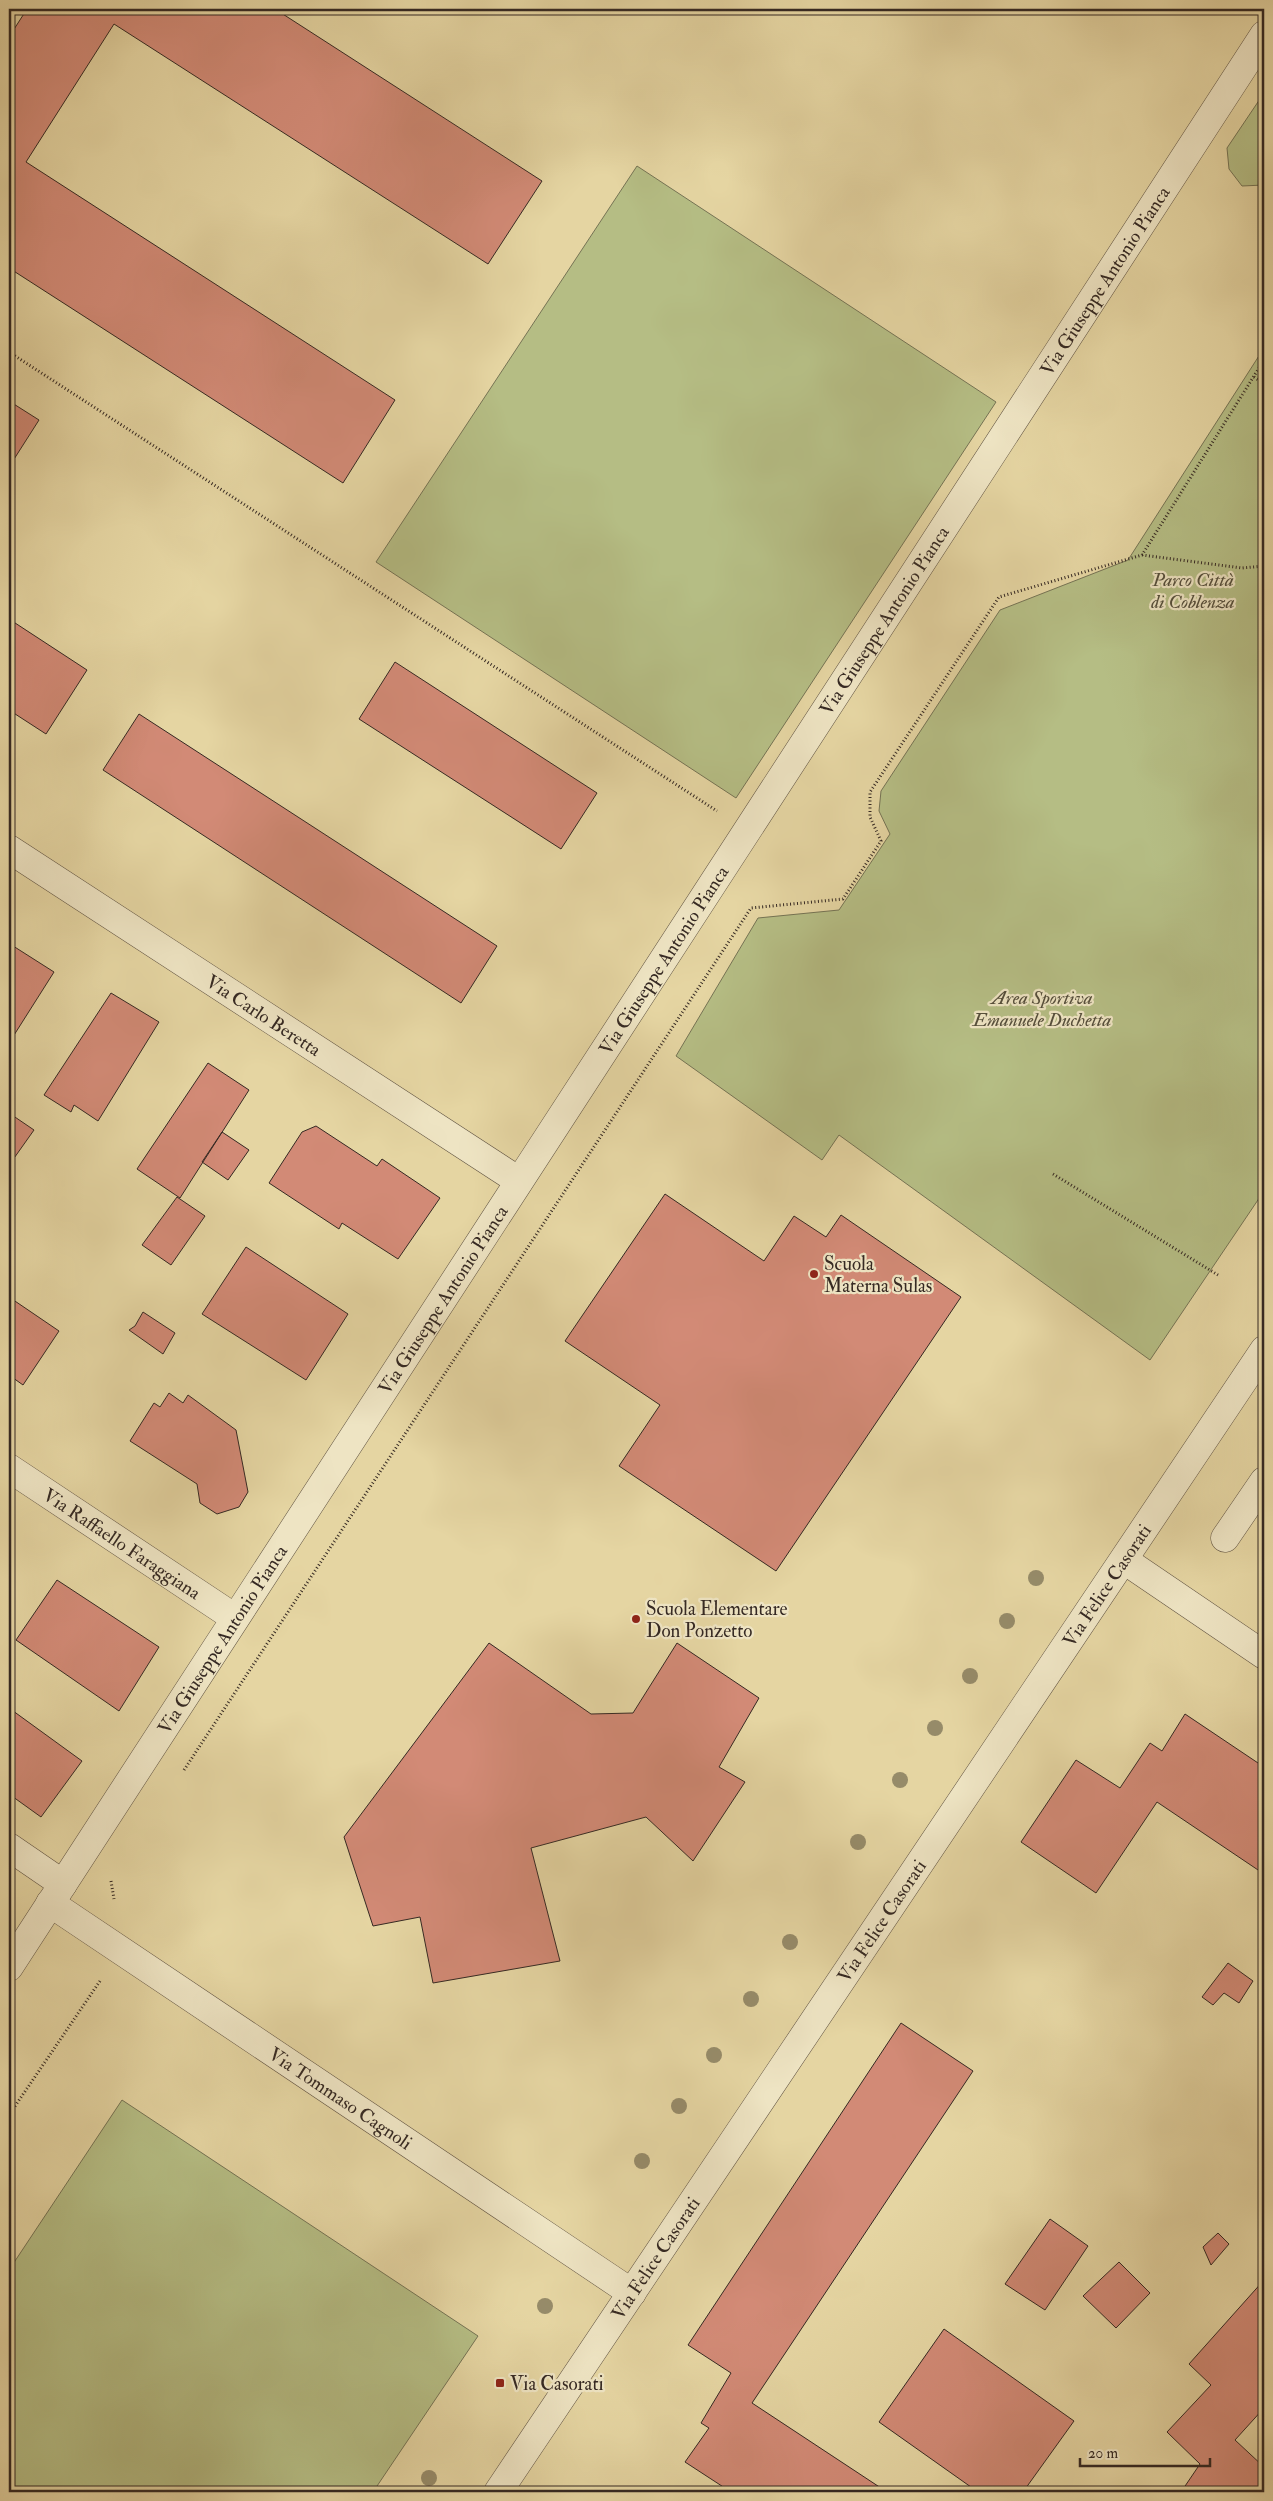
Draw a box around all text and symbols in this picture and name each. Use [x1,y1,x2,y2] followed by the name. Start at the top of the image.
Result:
[1035,182,1176,380] street label: Via Giuseppe Antonio Pianca
[815,521,955,720] street label: Via Giuseppe Antonio Pianca
[1150,568,1235,614] park label: Parco Città di Coblenza
[594,861,734,1059] street label: Via Giuseppe Antonio Pianca
[201,970,325,1062] street label: Via Carlo Beretta
[971,986,1111,1032] park label: Area Sportiva Emanuele Duchetta
[373,1201,514,1399] street label: Via Giuseppe Antonio Pianca
[824,1252,932,1298] place label: Scuola Materna Sulas
[808,1268,820,1280] marker: Scuola Materna Sulas
[38,1483,205,1605] street label: Via Raffaello Faraggiana
[1057,1520,1157,1652] street label: Via Felice Casorati
[153,1540,293,1739] street label: Via Giuseppe Antonio Pianca
[646,1597,787,1643] place label: Scuola Elementare Don Ponzetto
[630,1613,642,1625] marker: Scuola Elementare Don Ponzetto
[832,1855,932,1987] street label: Via Felice Casorati
[264,2042,417,2155] street label: Via Tommaso Cagnoli
[606,2192,706,2324] street label: Via Felice Casorati
[510,2372,604,2396] place label: Via Casorati
[494,2377,506,2389] marker: Via Casorati
[1080,2436,1210,2468] scale bar
[1088,2444,1118,2463] text: 20 m

